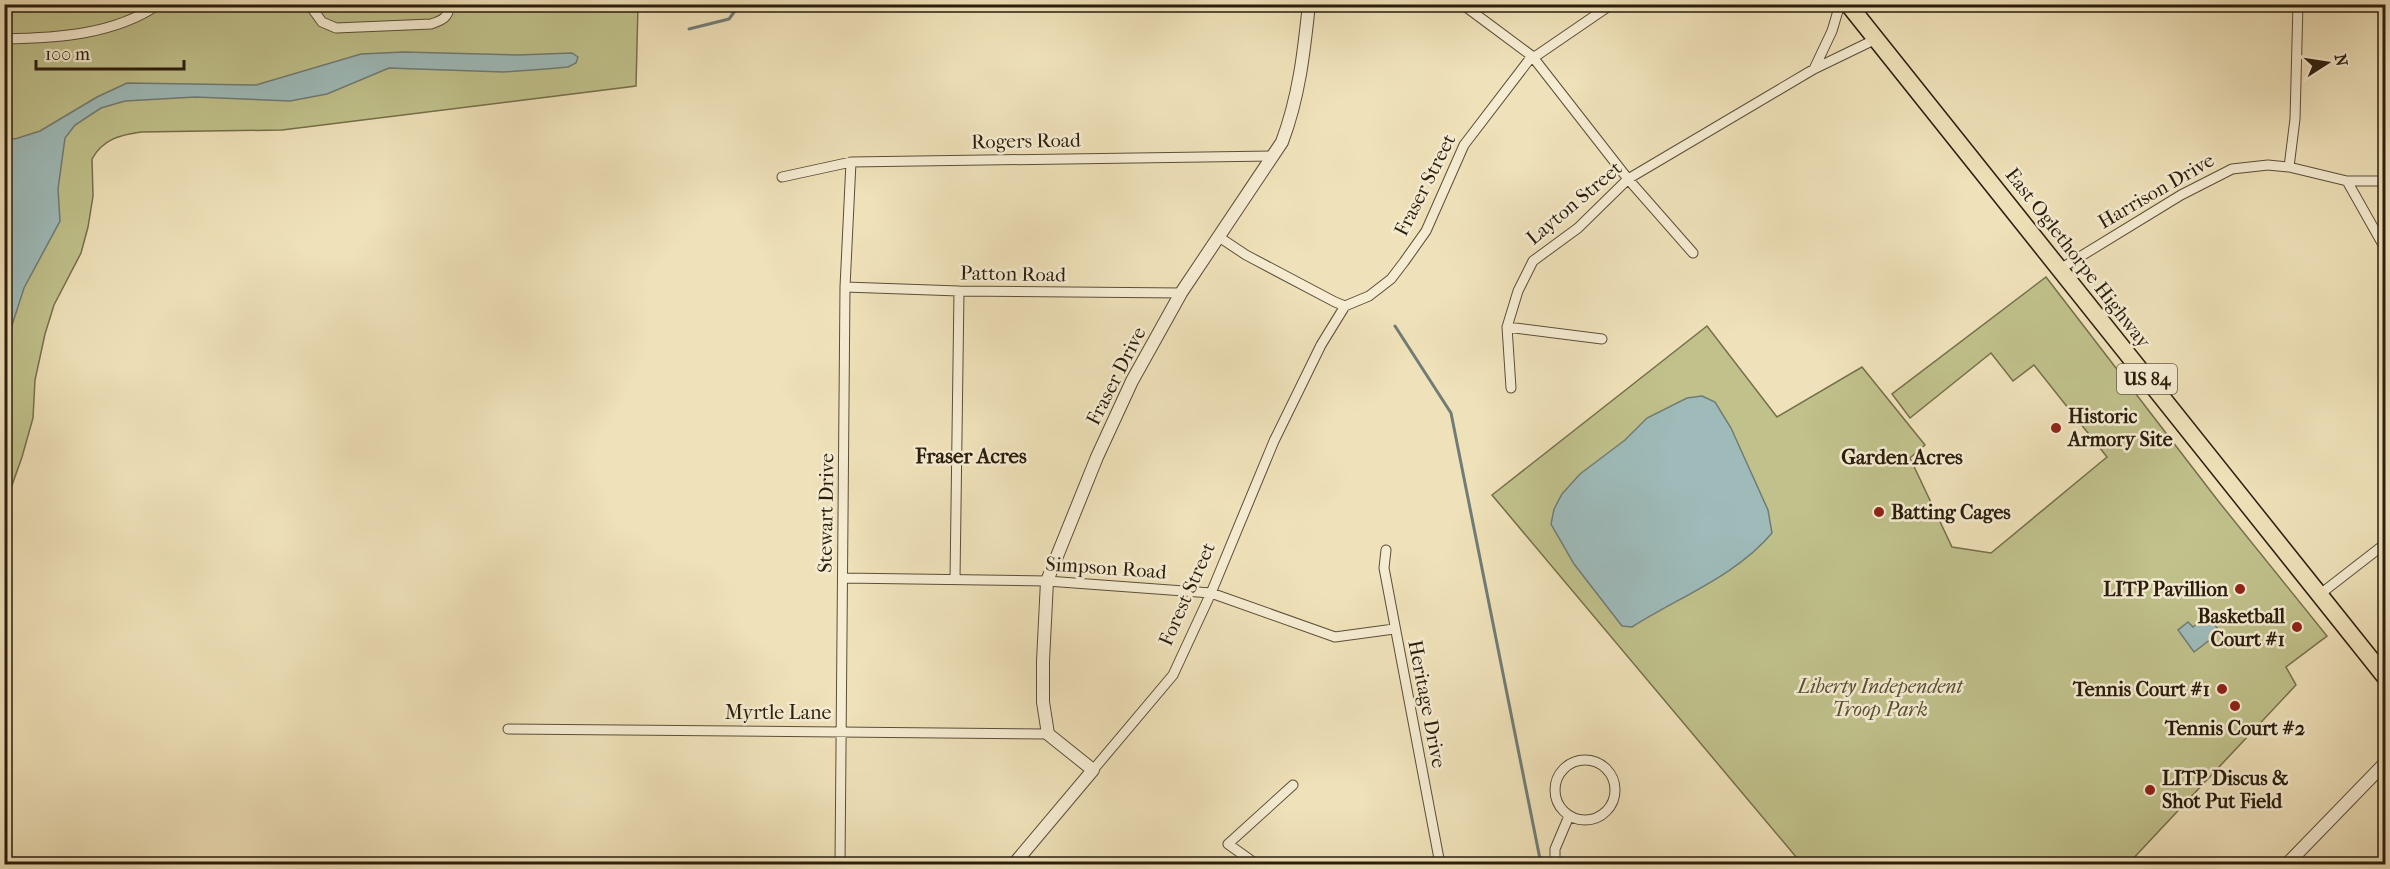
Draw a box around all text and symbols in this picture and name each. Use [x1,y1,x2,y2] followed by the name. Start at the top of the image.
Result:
[36,33,184,71] scale bar
[2297,33,2357,93] north arrow
[45,44,90,65] text: 100 m
[2331,52,2352,69] text: N
[971,129,1082,153] street label: Rogers Road
[1389,130,1461,240] street label: Fraser Street
[2094,148,2218,233] street label: Harrison Drive
[1522,156,1626,250] street label: Layton Street
[2001,164,2156,354] street label: East Oglethorpe Highway
[960,262,1067,286] street label: Patton Road
[1081,323,1151,429] street label: Fraser Drive
[2117,364,2177,394] road number: US 84
[2066,405,2173,451] place label: Historic Armory Site
[2049,421,2063,435] marker: Historic Armory Site
[914,444,1027,468] district label: Fraser Acres
[1841,445,1963,469] district label: Garden Acres
[813,453,839,573] street label: Stewart Drive
[1891,501,2011,524] place label: Batting Cages
[1872,505,1886,519] marker: Batting Cages
[1154,539,1220,649] street label: Forest Street
[1045,552,1168,584] street label: Simpson Road
[2103,578,2228,601] place label: LITP Pavillion
[2233,582,2247,596] marker: LITP Pavillion
[2198,605,2285,651] place label: Basketball Court #1
[2290,620,2304,634] marker: Basketball Court #1
[1403,638,1451,770] street label: Heritage Drive
[1795,675,1965,721] park label: Liberty Independent Troop Park
[2072,678,2210,701] place label: Tennis Court #1
[2215,682,2229,696] marker: Tennis Court #1
[2228,699,2242,713] marker: Tennis Court #2
[725,701,831,724] street label: Myrtle Lane
[2164,717,2305,740] place label: Tennis Court #2
[2162,767,2289,813] place label: LITP Discus & Shot Put Field
[2143,783,2157,797] marker: LITP Discus & Shot Put Field

